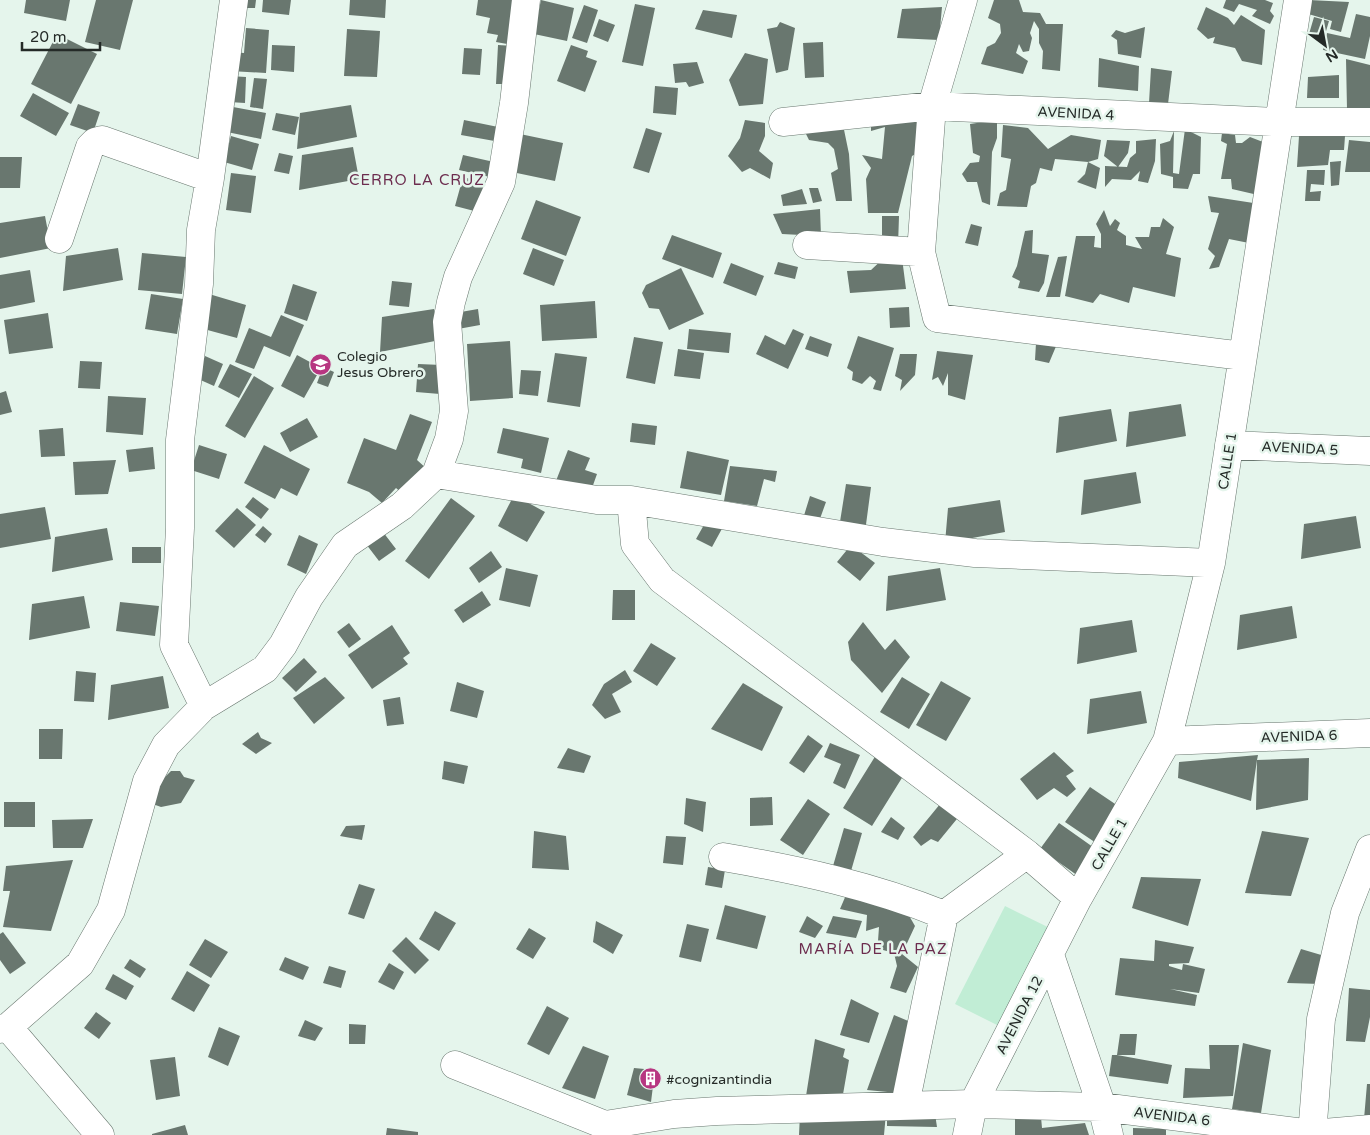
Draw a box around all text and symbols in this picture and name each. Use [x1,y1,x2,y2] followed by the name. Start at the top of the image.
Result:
[22,20,100,52] scale bar
[1300,20,1350,70] north arrow
[30,28,67,46] text: 20 m
[1322,45,1341,66] text: N
[1037,103,1115,124] street label: AVENIDA 4
[349,171,485,189] district label: CERRO LA CRUZ
[337,348,424,381] place label: Colegio Jesus Obrero
[309,352,333,376] school or university icon: Colegio Jesus Obrero
[1215,431,1240,491] street label: CALLE 1
[1261,438,1339,459] street label: AVENIDA 5
[1260,727,1338,746] street label: AVENIDA 6
[1088,815,1131,873] street label: CALLE 1
[798,940,948,958] district label: MARÍA DE LA PAZ
[992,973,1046,1057] street label: AVENIDA 12
[638,1067,662,1091] building icon: #cognizantindia
[666,1071,772,1088] place label: #cognizantindia
[1133,1103,1211,1130] street label: AVENIDA 6

